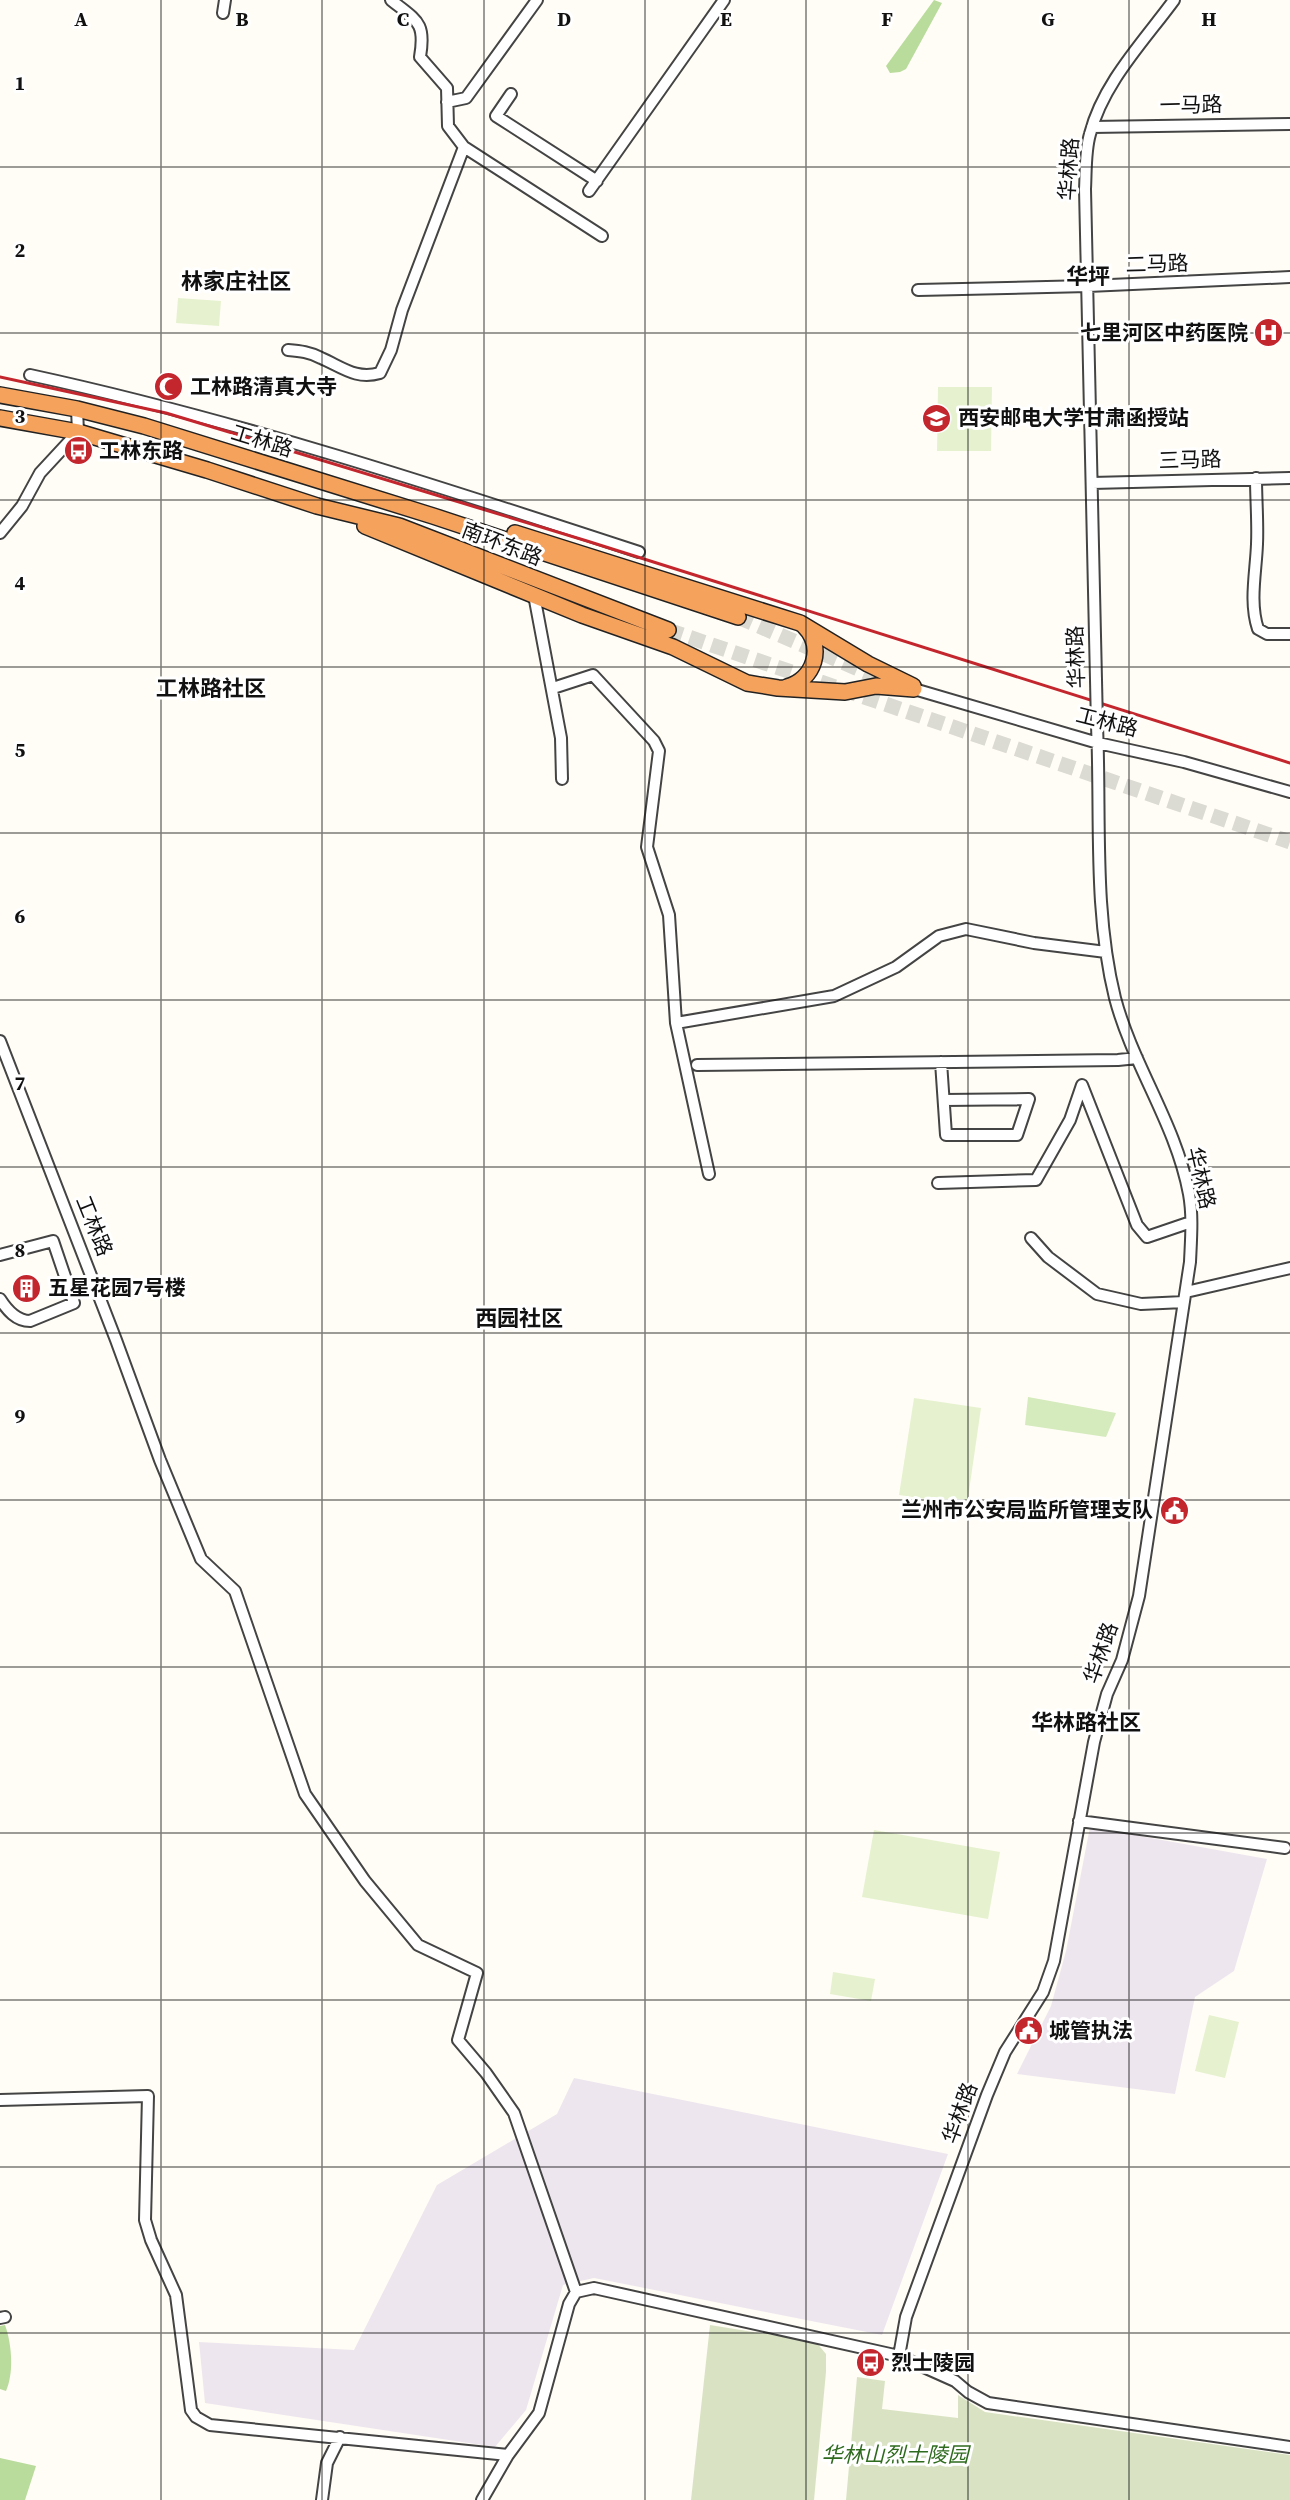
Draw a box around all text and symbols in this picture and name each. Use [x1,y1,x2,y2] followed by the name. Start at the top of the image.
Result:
[74,5,88,33] text: A
[235,5,249,33] text: B
[397,5,409,33] text: C
[557,5,571,33] text: D
[720,5,732,33] text: E
[881,5,893,33] text: F
[1041,5,1055,33] text: G
[1201,5,1217,33] text: H
[15,69,25,97] text: 1
[1159,89,1223,120] street label: 一马路
[1052,137,1085,201] street label: 华林路
[15,236,26,264] text: 2
[1125,248,1189,279] street label: 二马路
[1066,261,1110,291] district label: 华坪
[181,266,291,296] district label: 林家庄社区
[1253,317,1285,349] hospital icon: 七里河区中药医院
[1080,318,1248,347] place label: 七里河区中药医院
[153,371,185,403] mosque icon: 工林路清真大寺
[190,372,337,401] place label: 工林路清真大寺
[15,402,26,430] text: 3
[921,402,953,434] school or university icon: 西安邮电大学甘肃函授站
[958,403,1189,432] place label: 西安邮电大学甘肃函授站
[228,417,297,464] street label: 工林路
[62,435,94,467] bus stop icon: 工林东路
[99,436,183,465] place label: 工林东路
[1158,444,1222,475] street label: 三马路
[458,515,547,572] street label: 南环东路
[15,569,26,597] text: 4
[1060,625,1091,689] street label: 华林路
[156,673,266,703] district label: 工林路社区
[1073,700,1141,743] street label: 工林路
[15,736,26,764] text: 5
[15,902,26,930] text: 6
[15,1069,26,1097] text: 7
[1180,1144,1223,1212] street label: 华林路
[69,1191,120,1260] street label: 工林路
[15,1236,25,1264] text: 8
[11,1272,43,1304] building icon: 五星花园7号楼
[48,1273,185,1302] place label: 五星花园7号楼
[475,1303,563,1333] district label: 西园社区
[15,1402,26,1430] text: 9
[1158,1494,1190,1526] public building icon: 兰州市公安局监所管理支队
[901,1495,1153,1524] place label: 兰州市公安局监所管理支队
[1077,1618,1124,1687] street label: 华林路
[1031,1707,1141,1737] district label: 华林路社区
[1012,2015,1044,2047] public building icon: 城管执法
[1049,2016,1133,2045] place label: 城管执法
[935,2078,984,2147] street label: 华林路
[854,2347,886,2379] bus stop icon: 烈士陵园
[891,2348,975,2377] place label: 烈士陵园
[822,2440,971,2469] park label: 华林山烈士陵园

